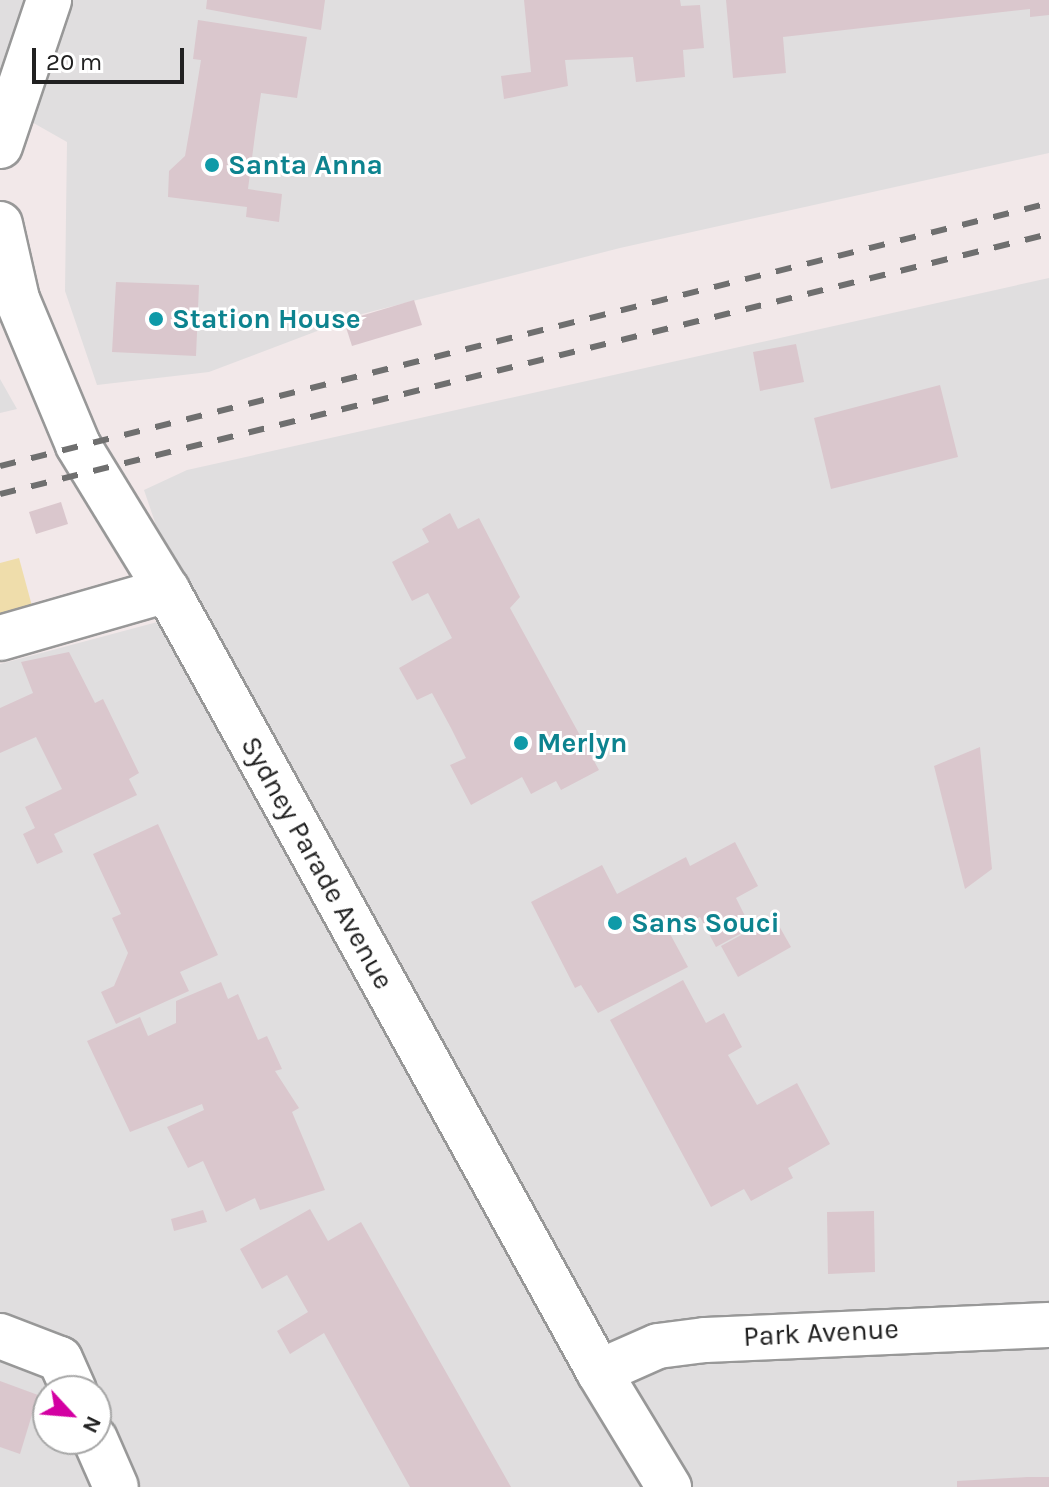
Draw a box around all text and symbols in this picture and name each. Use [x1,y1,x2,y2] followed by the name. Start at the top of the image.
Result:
[36,32,188,82] scale bar
[46,48,102,76] text: 20 m
[228,148,383,182] place label: Santa Anna
[203,156,221,174] marker: Santa Anna
[172,302,361,336] place label: Station House
[147,310,165,328] marker: Station House
[537,726,627,760] place label: Merlyn
[234,731,400,995] street label: Sydney Parade Avenue
[512,734,530,752] marker: Merlyn
[631,906,780,940] place label: Sans Souci
[606,914,624,932] marker: Sans Souci
[742,1312,900,1354] street label: Park Avenue
[32,1375,112,1455] north arrow
[77,1412,107,1437] text: N

